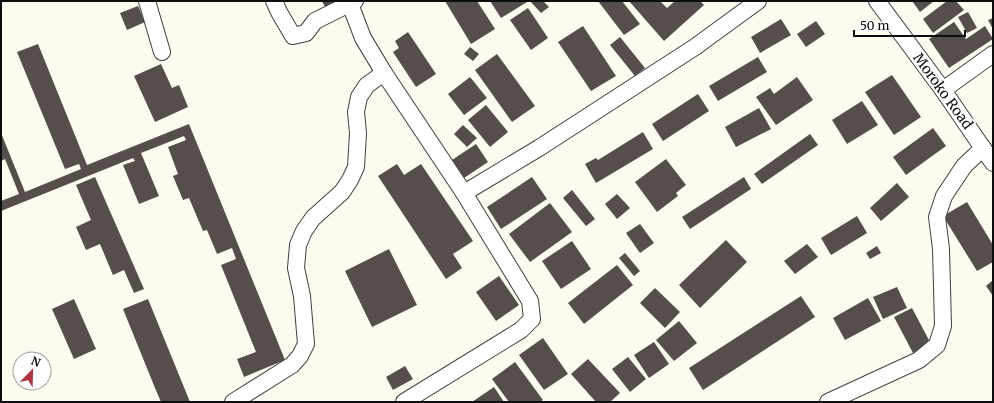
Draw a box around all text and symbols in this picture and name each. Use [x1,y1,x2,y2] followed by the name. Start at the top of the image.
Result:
[854,12,965,38] scale bar
[860,18,889,33] text: 50 m
[909,49,977,133] street label: Moroko Road
[12,351,52,391] north arrow
[29,354,43,370] text: N

